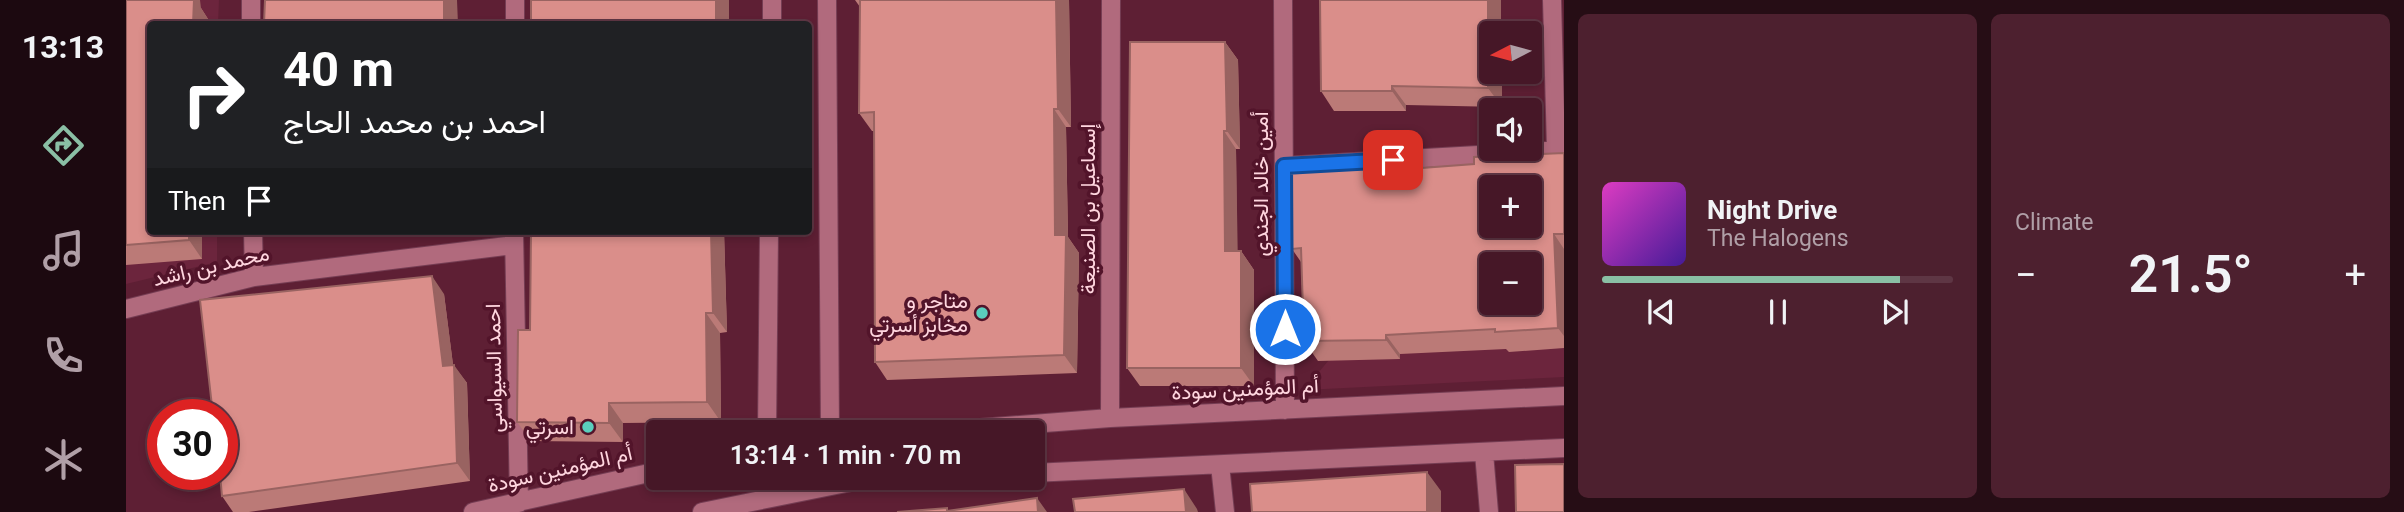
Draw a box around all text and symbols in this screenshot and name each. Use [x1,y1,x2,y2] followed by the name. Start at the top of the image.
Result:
[1479,21,1542,84] north arrow
[1479,21,1542,315] map controls
[22,28,104,66] text: 13:13
[283,41,394,98] text: 40 m
[168,49,259,140] icon: right
[1479,98,1542,161] button: sound
[283,103,546,141] text: احمد بن محمد الحاج
[1249,111,1278,257] street label: أمين خالد الجندي
[39,121,88,170] icon: directions
[1076,124,1102,294] street label: إسماعيل بن الصنيعة
[1363,130,1423,190] pin
[1374,141,1412,179] icon: arrive
[1479,175,1542,238] button: +
[240,182,278,220] icon: arrive
[168,186,226,216] text: Then
[1707,195,1837,225] text: Night Drive
[2015,209,2094,236] text: Climate
[1707,225,1849,252] text: The Halogens
[39,226,88,275] icon: music
[150,241,272,292] street label: محمد بن راشد
[2129,244,2253,305] text: 21.5°
[1479,252,1542,315] button: −
[2015,253,2037,297] text: −
[2344,253,2366,297] text: +
[869,289,968,342] place label: متاجر و مخابز أسرتي
[1248,292,1322,366] position arrow
[1642,293,1680,331] icon: previous
[1759,293,1797,331] icon: pause
[1876,293,1914,331] icon: next
[481,303,512,433] street label: احمد السيواسي
[974,305,990,321] marker: متاجر و مخابز أسرتي
[39,331,88,380] icon: phone
[1171,373,1320,407] street label: أم المؤمنين سودة
[147,399,238,490] speed limit sign: 30
[526,415,574,444] place label: اسرتي
[580,419,596,435] marker: اسرتي
[39,435,88,484] icon: climate
[730,440,961,470] text: 13:14 · 1 min · 70 m
[485,441,635,499] street label: أم المؤمنين سودة

